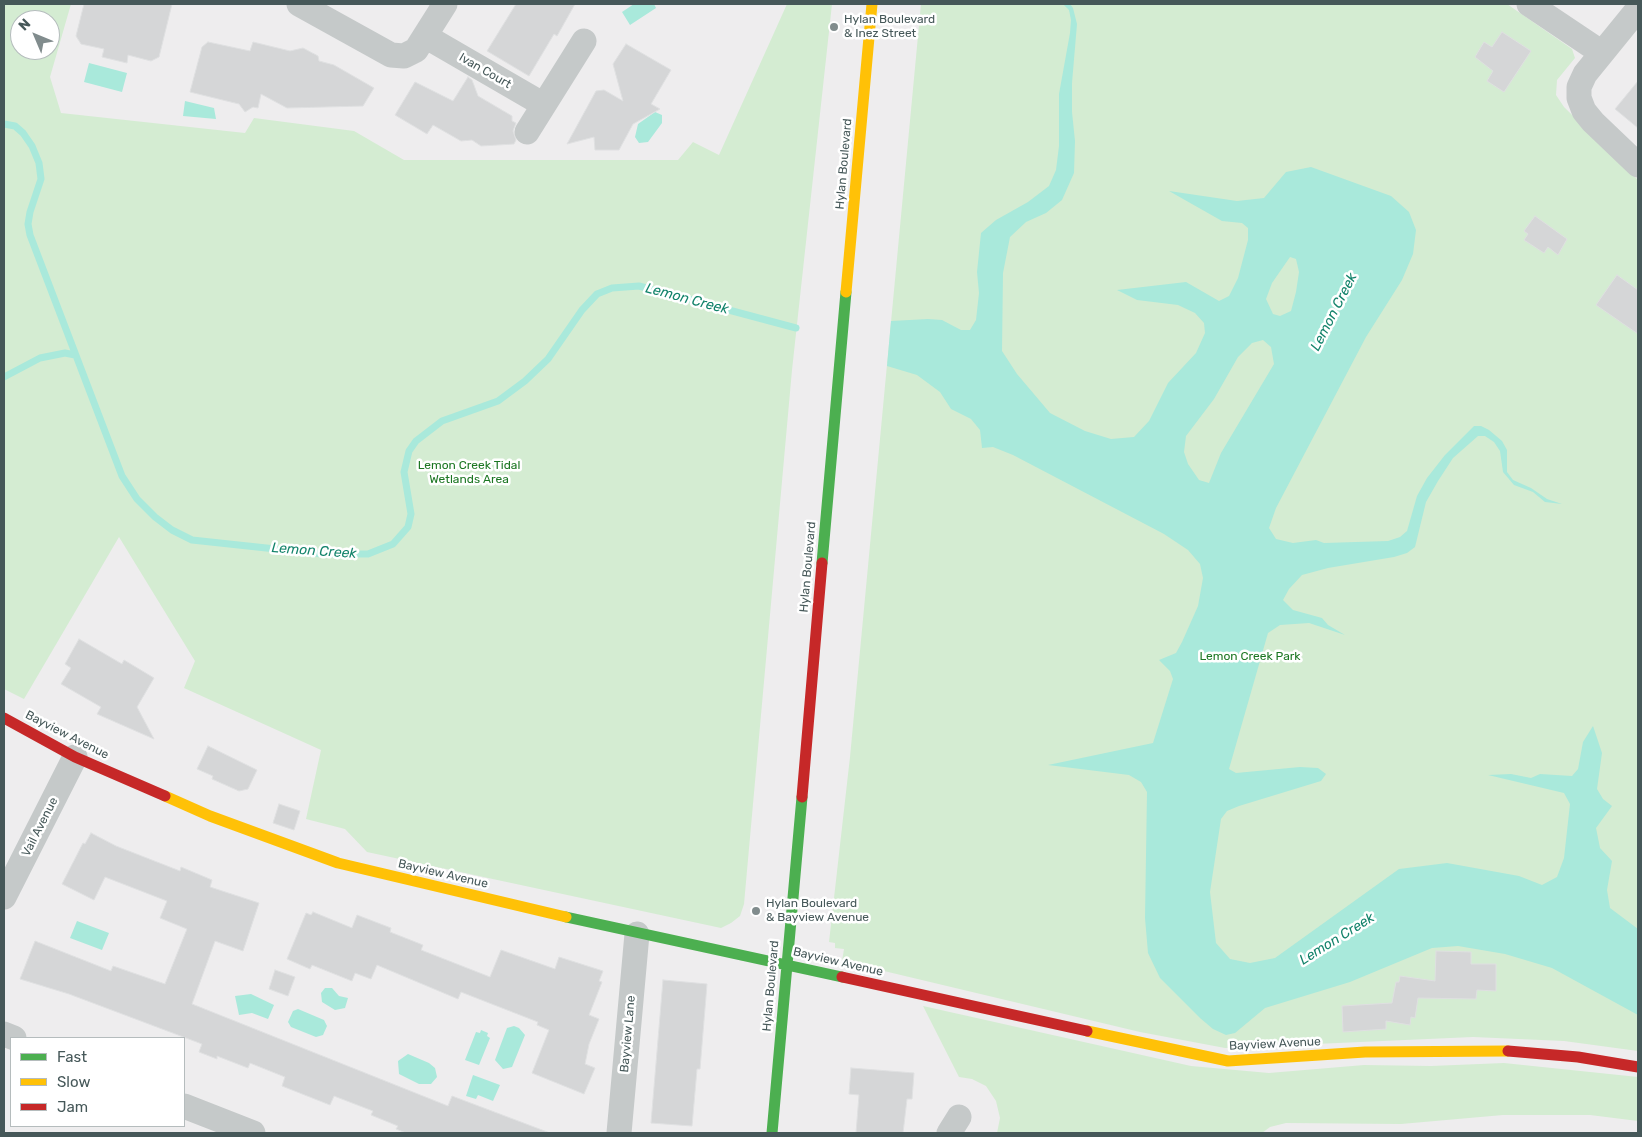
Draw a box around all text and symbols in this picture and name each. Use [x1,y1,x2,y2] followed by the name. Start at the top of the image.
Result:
[10,10,60,60] north arrow
[844,13,935,41] place label: Hylan Boulevard & Inez Street
[15,15,34,34] text: N
[828,21,840,33] marker: Hylan Boulevard & Inez Street
[456,50,514,92] street label: Ivan Court
[833,118,855,210] street label: Hylan Boulevard
[1307,270,1361,354] water label: Lemon Creek
[644,280,730,318] water label: Lemon Creek
[418,459,520,487] park label: Lemon Creek Tidal Wetlands Area
[797,521,819,613] street label: Hylan Boulevard
[271,540,357,562] water label: Lemon Creek
[1199,650,1301,664] park label: Lemon Creek Park
[23,708,111,762] street label: Bayview Avenue
[19,795,61,859] street label: Vail Avenue
[397,857,489,891] street label: Bayview Avenue
[766,897,869,925] place label: Hylan Boulevard & Bayview Avenue
[750,905,762,917] marker: Hylan Boulevard & Bayview Avenue
[1296,909,1378,969] water label: Lemon Creek
[760,940,782,1032] street label: Hylan Boulevard
[792,945,884,979] street label: Bayview Avenue
[617,995,639,1073] street label: Bayview Lane
[1229,1034,1321,1054] street label: Bayview Avenue
[10,1037,185,1127] legend
[57,1048,87,1066] text: Fast
[57,1073,90,1091] text: Slow
[57,1098,88,1116] text: Jam

